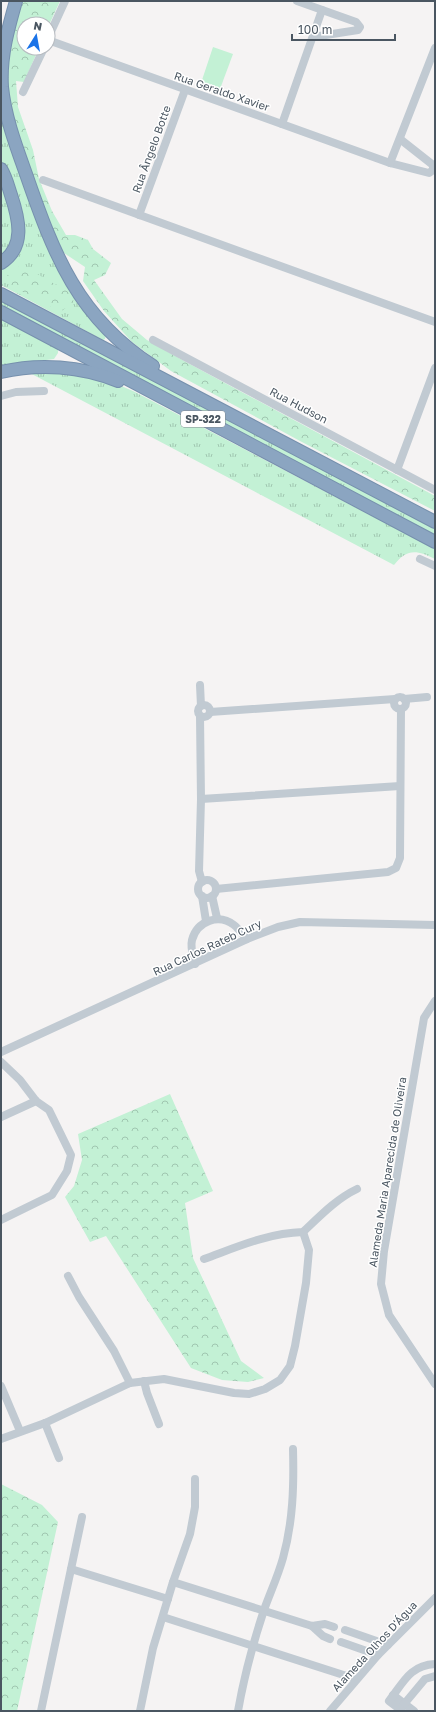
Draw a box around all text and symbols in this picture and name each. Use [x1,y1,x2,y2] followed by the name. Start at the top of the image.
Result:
[16,16,56,56] north arrow
[292,16,395,42] scale bar
[33,19,43,33] text: N
[298,22,332,37] text: 100 m
[173,69,272,114] street label: Rua Geraldo Xavier
[129,104,173,194] street label: Rua Ângelo Botte
[268,384,330,426] street label: Rua Hudson
[181,411,225,427] road number: SP-322
[151,916,263,978] street label: Rua Carlos Rateb Cury
[366,1076,408,1268] street label: Alameda Maria Aparecida de Oliveira
[329,1598,419,1694] street label: Alameda Olhos D'Água

